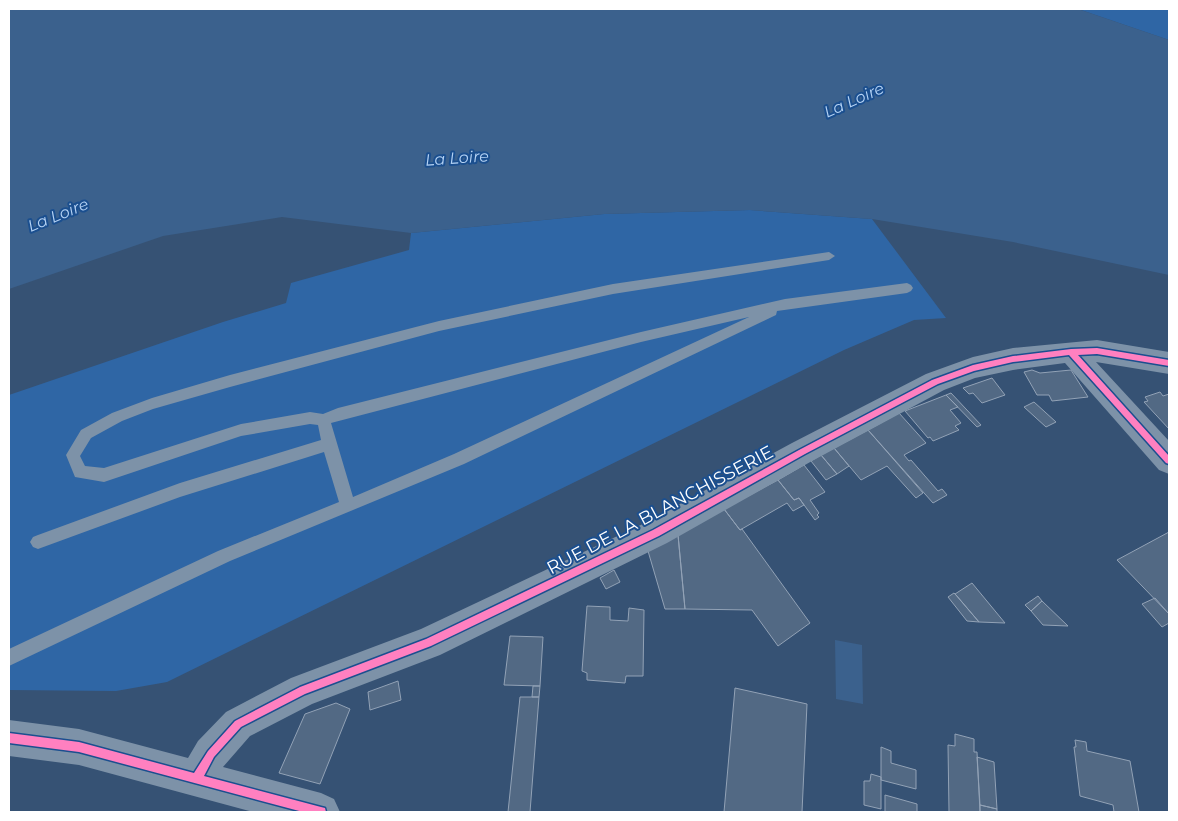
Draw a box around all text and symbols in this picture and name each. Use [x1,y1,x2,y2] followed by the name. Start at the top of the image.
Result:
[821,78,887,122] water label: La Loire
[424,146,490,170] water label: La Loire
[25,194,91,236] water label: La Loire
[543,441,777,579] street label: RUE DE LA BLANCHISSERIE

